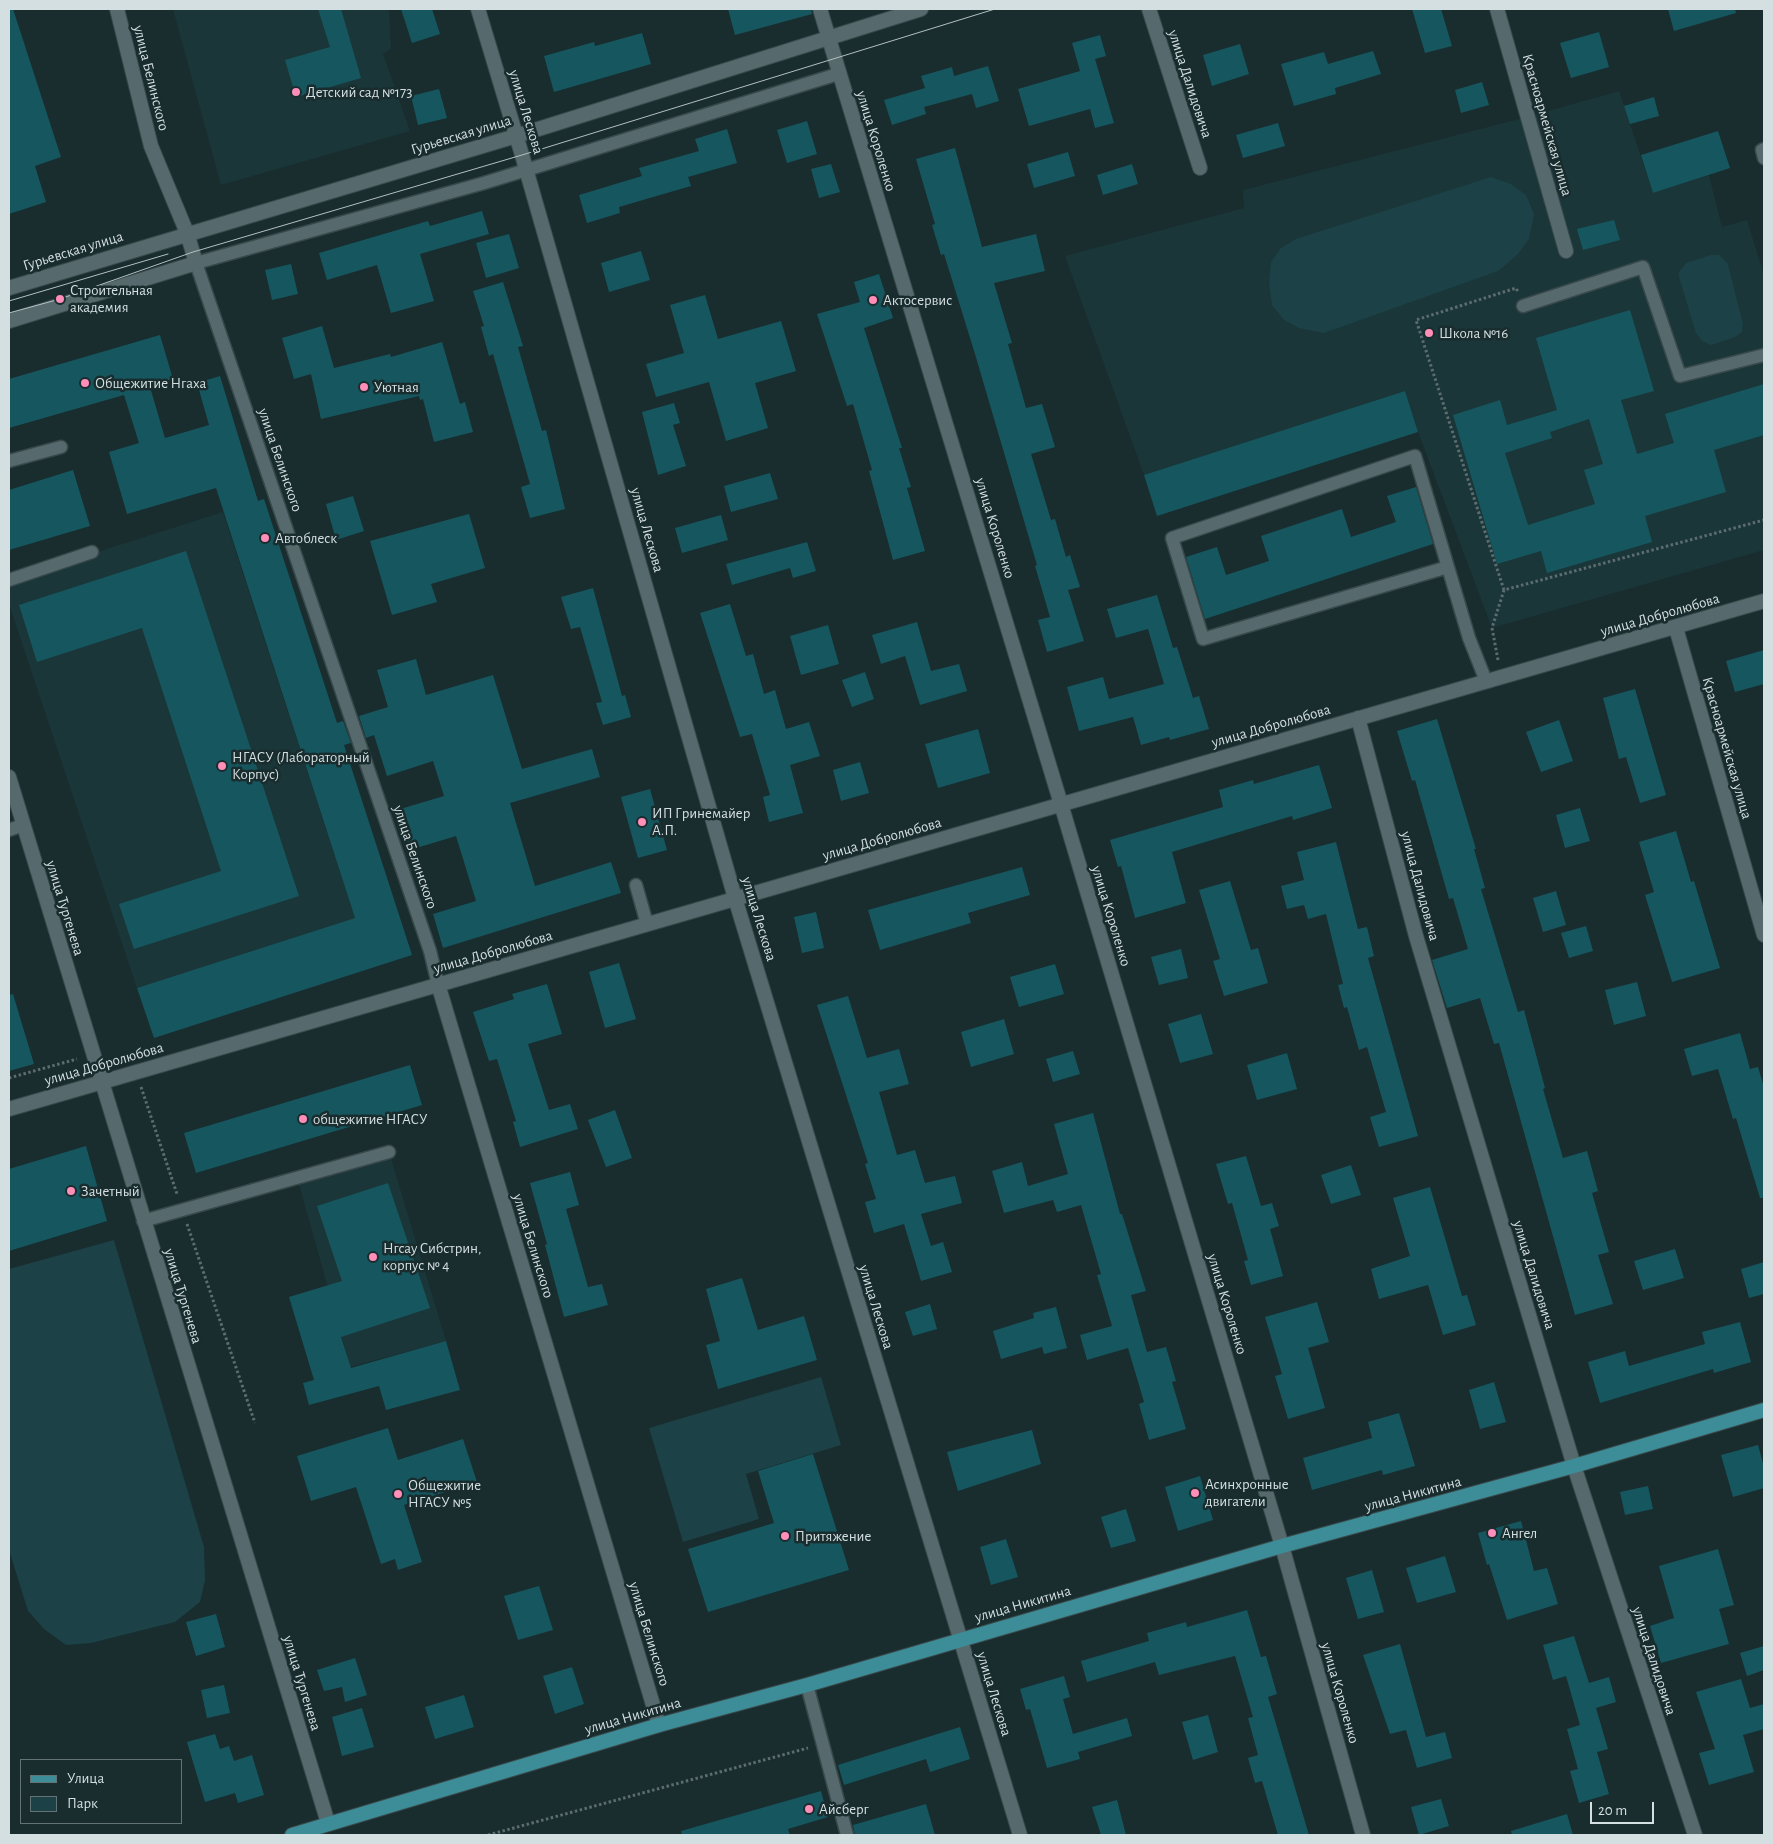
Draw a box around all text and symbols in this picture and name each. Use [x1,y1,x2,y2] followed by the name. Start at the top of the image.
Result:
[129,23,173,133] street label: улица Белинского
[1164,28,1216,140] street label: улица Далидовича
[1518,52,1576,198] street label: Красноармейская улица
[505,68,547,156] street label: улица Лескова
[306,83,412,101] place label: Детский сад №173
[290,86,302,98] marker: Детский сад №173
[852,89,900,193] street label: улица Короленко
[409,111,513,159] street label: Гурьевская улица
[21,227,125,275] street label: Гурьевская улица
[70,281,153,316] place label: Строительная академия
[883,291,952,309] place label: Актосервис
[54,293,66,305] marker: Строительная академия
[867,294,879,306] marker: Актосервис
[1439,324,1508,342] place label: Школа №16
[1423,327,1435,339] marker: Школа №16
[95,374,206,392] place label: Общежитие Нгаха
[79,377,91,389] marker: Общежитие Нгаха
[374,378,419,396] place label: Уютная
[358,381,370,393] marker: Уютная
[254,406,306,514] street label: улица Белинского
[971,476,1019,580] street label: улица Короленко
[626,486,668,574] street label: улица Лескова
[275,529,337,547] place label: Автоблеск
[259,532,271,544] marker: Автоблеск
[1599,589,1721,641] street label: улица Добролюбова
[1698,675,1756,821] street label: Красноармейская улица
[1210,700,1332,752] street label: улица Добролюбова
[232,748,370,783] place label: НГАСУ (Лабораторный Корпус)
[216,760,228,772] marker: НГАСУ (Лабораторный Корпус)
[389,803,441,911] street label: улица Белинского
[652,804,750,839] place label: ИП Гринемайер А.П.
[821,813,943,865] street label: улица Добролюбова
[636,816,648,828] marker: ИП Гринемайер А.П.
[1397,829,1443,943] street label: улица Далидовича
[42,858,88,958] street label: улица Тургенева
[1087,864,1135,968] street label: улица Короленко
[738,875,780,963] street label: улица Лескова
[432,926,554,978] street label: улица Добролюбова
[43,1038,165,1090] street label: улица Добролюбова
[313,1110,427,1128] place label: общежитие НГАСУ
[297,1113,309,1125] marker: общежитие НГАСУ
[81,1182,140,1200] place label: Зачетный
[65,1185,77,1197] marker: Зачетный
[509,1192,557,1300] street label: улица Белинского
[1509,1218,1559,1332] street label: улица Далидовича
[383,1239,481,1274] place label: Нгсау Сибстрин, корпус № 4
[160,1246,206,1346] street label: улица Тургенева
[367,1251,379,1263] marker: Нгсау Сибстрин, корпус № 4
[1203,1252,1251,1356] street label: улица Короленко
[855,1263,897,1351] street label: улица Лескова
[1363,1472,1463,1516] street label: улица Никитина
[1205,1475,1289,1510] place label: Асинхронные двигатели
[408,1476,481,1511] place label: Общежитие НГАСУ №5
[1189,1487,1201,1499] marker: Асинхронные двигатели
[392,1488,404,1500] marker: Общежитие НГАСУ №5
[1502,1524,1537,1542] place label: Ангел
[795,1527,871,1545] place label: Притяжение
[1486,1527,1498,1539] marker: Ангел
[779,1530,791,1542] marker: Притяжение
[625,1580,673,1688] street label: улица Белинского
[973,1582,1073,1626] street label: улица Никитина
[1628,1605,1680,1717] street label: улица Далидовича
[279,1633,325,1733] street label: улица Тургенева
[1317,1640,1363,1746] street label: улица Короленко
[973,1650,1015,1738] street label: улица Лескова
[583,1694,683,1738] street label: улица Никитина
[20,1759,182,1824] legend
[67,1771,104,1786] text: Улица
[1593,1792,1657,1824] scale bar
[67,1796,98,1811] text: Парк
[819,1800,869,1818] place label: Айсберг
[803,1803,815,1815] marker: Айсберг
[1598,1803,1627,1818] text: 20 m

